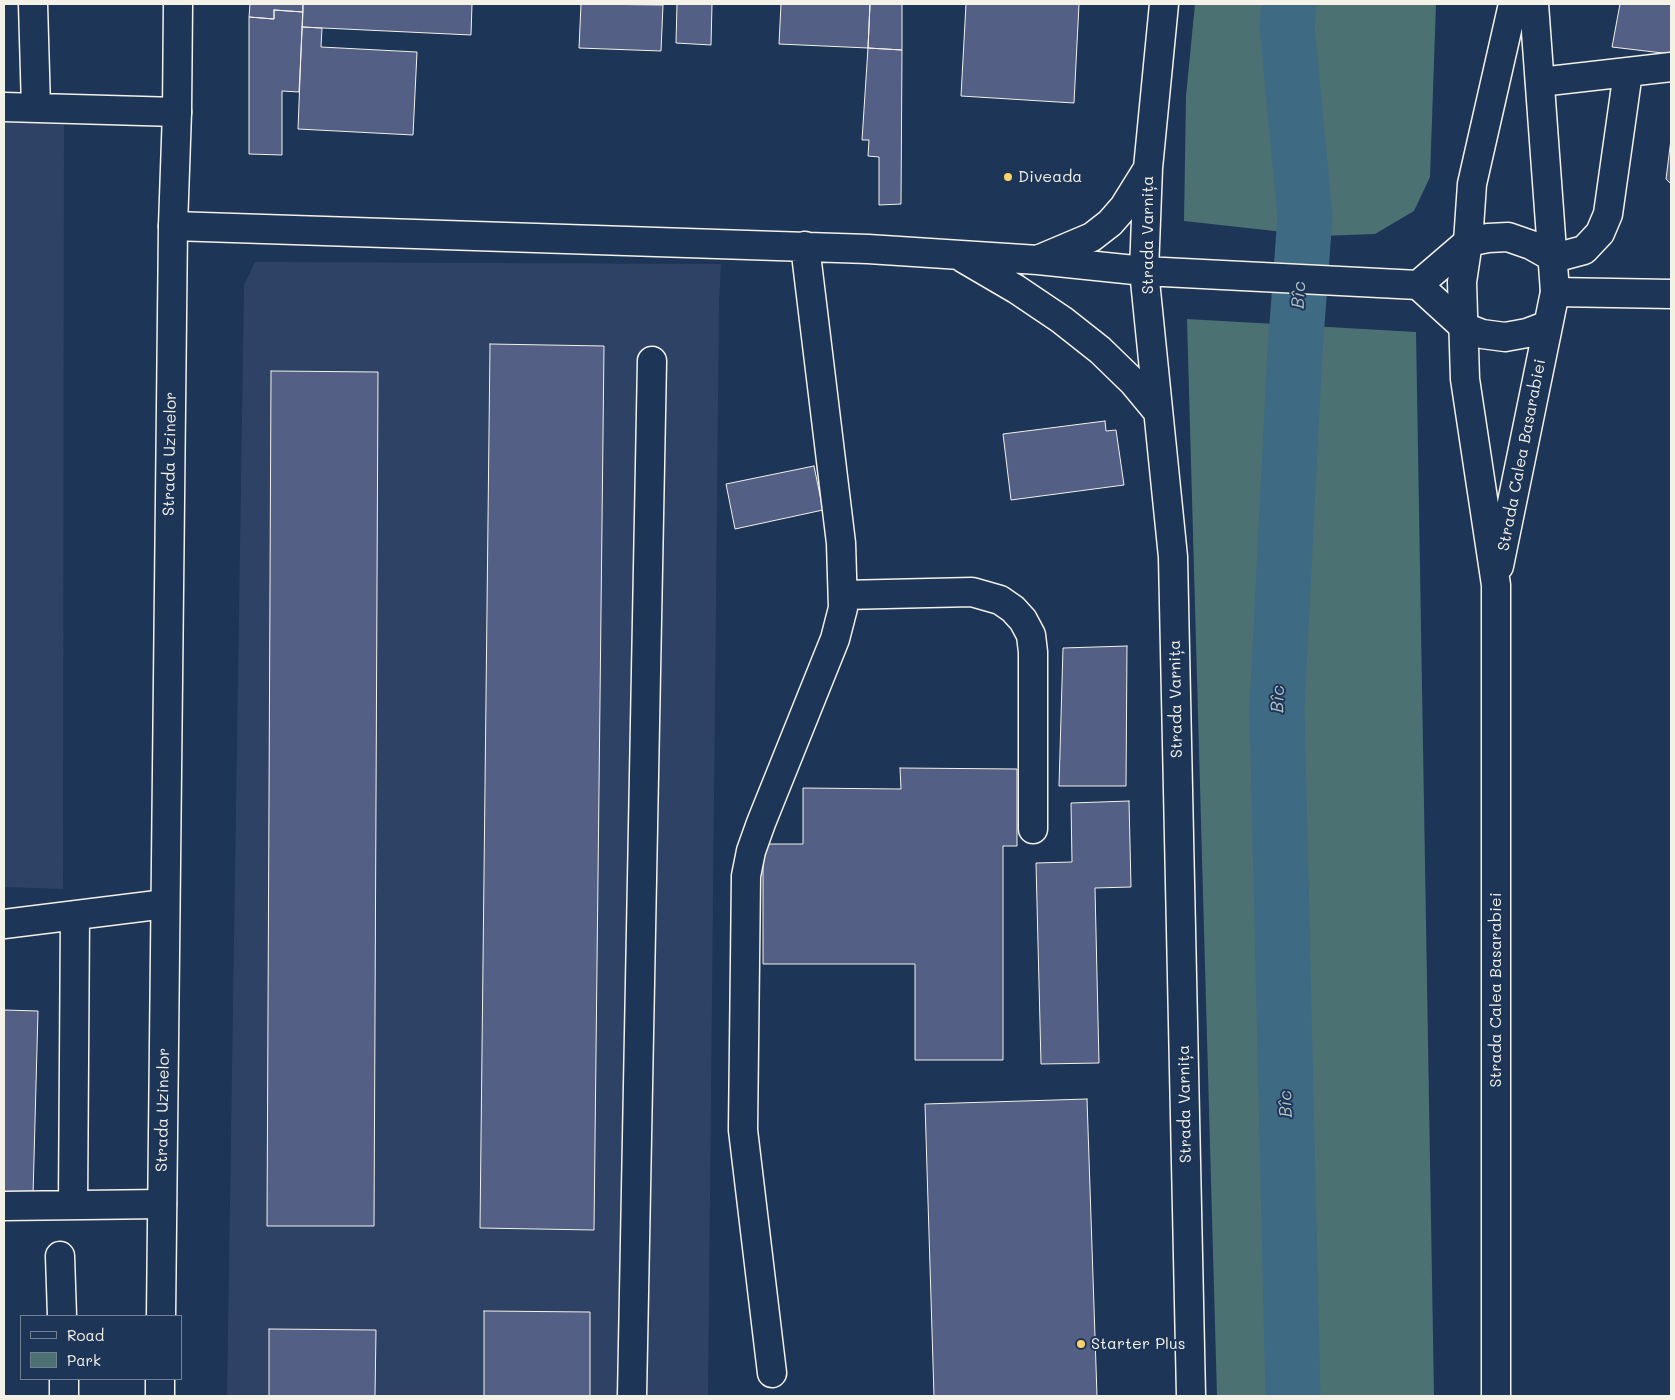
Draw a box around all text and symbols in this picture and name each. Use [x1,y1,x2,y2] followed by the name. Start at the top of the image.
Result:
[1018,167,1082,187] place label: Diveada
[1002,171,1014,183] marker: Diveada
[1138,176,1158,294] street label: Strada Varnița
[1287,281,1311,309] water label: Bîc
[1494,357,1550,553] street label: Strada Calea Basarabiei
[159,392,181,516] street label: Strada Uzinelor
[1165,640,1187,758] street label: Strada Varnița
[1267,685,1289,713] water label: Bîc
[1486,892,1506,1088] street label: Strada Calea Basarabiei
[1174,1045,1196,1163] street label: Strada Varnița
[152,1048,174,1172] street label: Strada Uzinelor
[1275,1090,1297,1118] water label: Bîc
[20,1315,182,1380] legend
[67,1325,104,1345] text: Road
[1091,1334,1185,1354] place label: Starter Plus
[1075,1338,1087,1350] marker: Starter Plus
[67,1350,101,1370] text: Park

